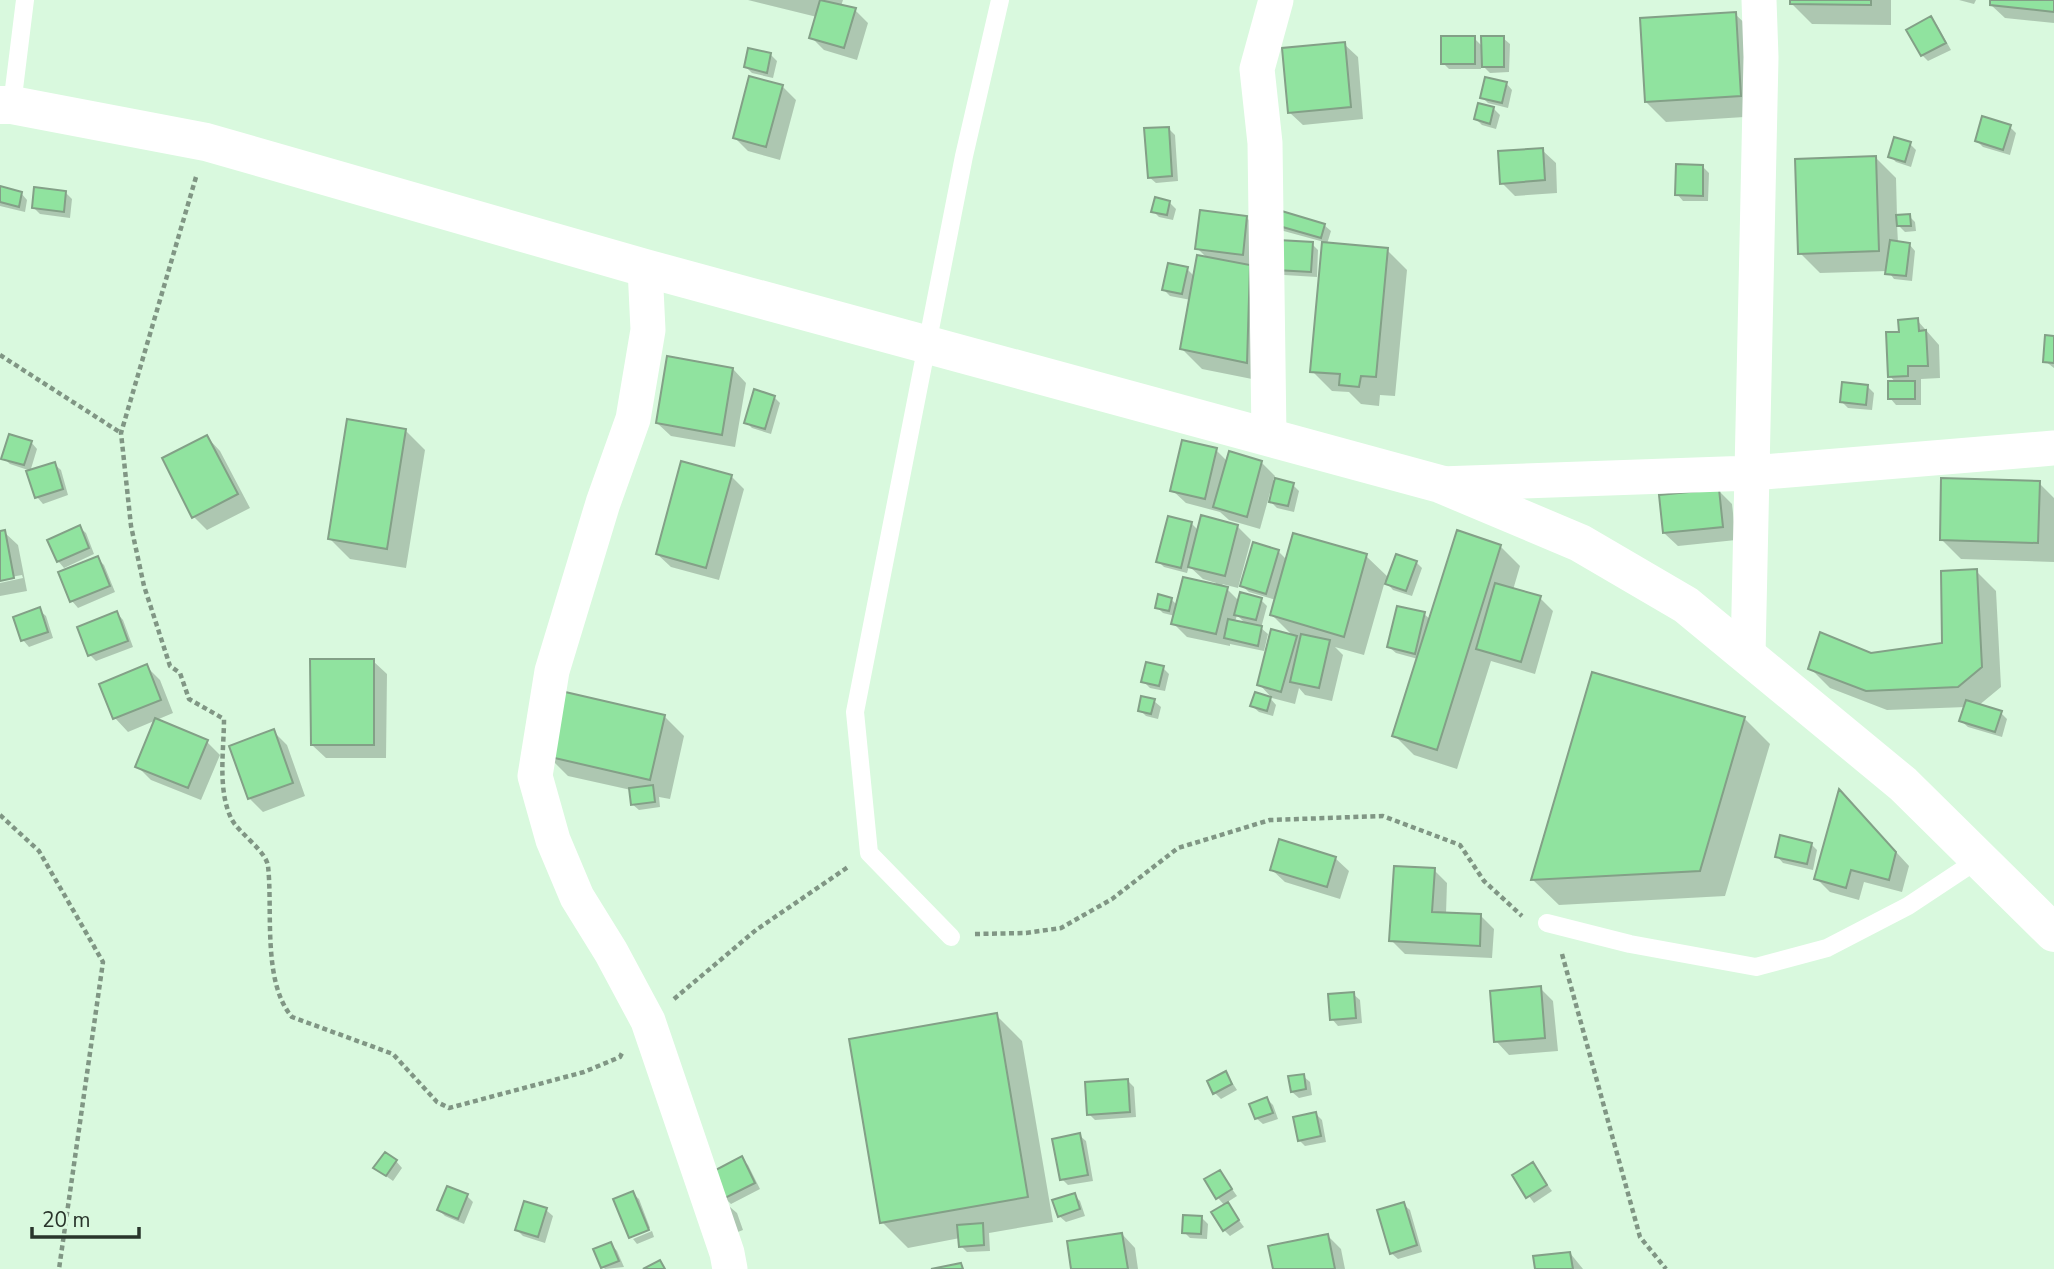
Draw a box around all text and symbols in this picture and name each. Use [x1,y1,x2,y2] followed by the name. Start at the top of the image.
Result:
[32,1196,138,1240] scale bar
[42,1206,91,1234] text: 20 m

